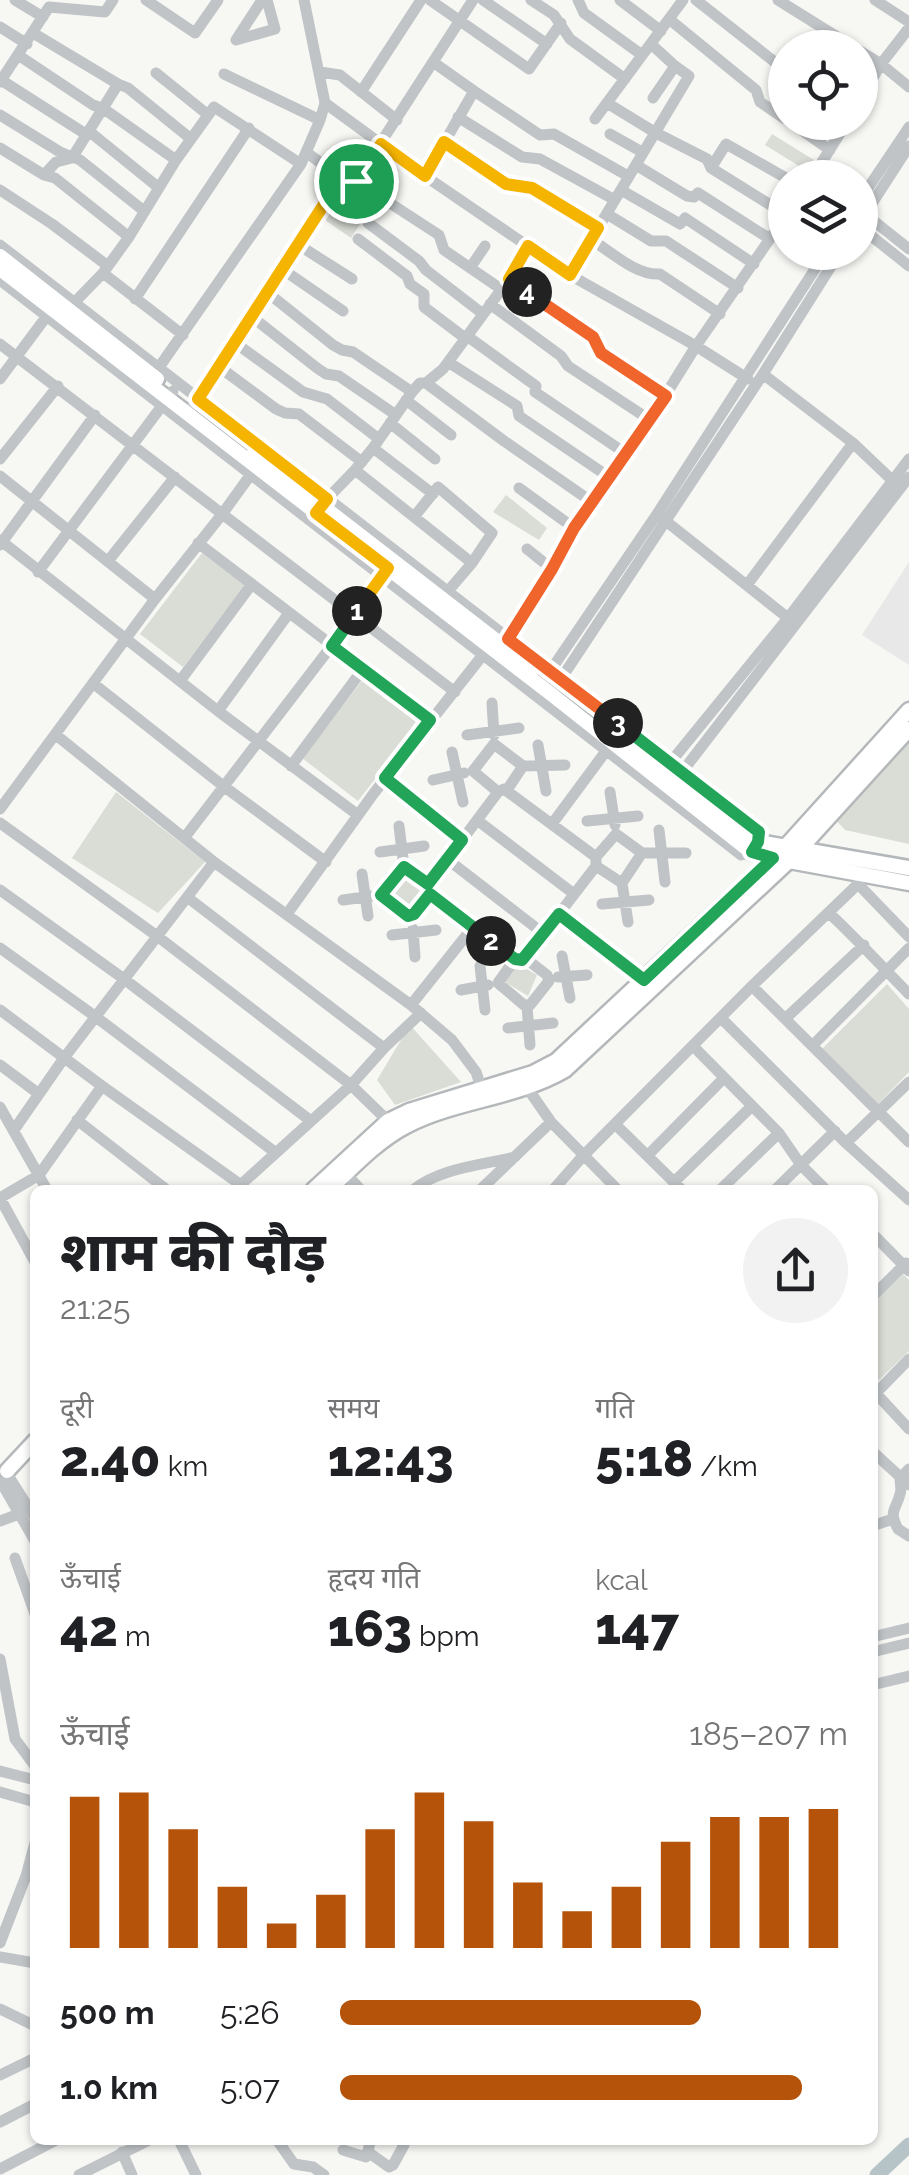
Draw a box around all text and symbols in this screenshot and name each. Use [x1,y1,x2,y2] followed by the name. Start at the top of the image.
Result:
[768,30,878,270] map controls
[768,30,878,140] button: locate
[314,139,399,224] pin
[329,154,384,209] icon: arrive
[768,160,878,270] button: layers
[502,267,552,317] pin: 4
[519,275,535,308] text: 4
[332,586,382,636] pin: 1
[350,594,364,627] text: 1
[593,698,643,748] pin: 3
[610,706,626,739] text: 3
[466,916,516,966] pin: 2
[483,924,499,957] text: 2
[743,1218,848,1323] button: share
[60,1219,326,1284] text: शाम की दौड़
[60,1289,131,1326] text: 21:25
[60,1392,94,1425] text: दूरी
[328,1392,380,1425] text: समय
[595,1392,634,1425] text: गति
[60,1429,161,1488] text: 2.40
[328,1429,454,1488] text: 12:43
[595,1429,693,1488] text: 5:18
[161,1450,208,1483] text: km
[693,1450,758,1483] text: /km
[60,1562,121,1595] text: ऊँचाई
[328,1562,420,1595] text: हृदय गति
[595,1564,648,1597] text: kcal
[595,1597,679,1656] text: 147
[60,1599,118,1658] text: 42
[328,1599,412,1658] text: 163
[118,1620,151,1653] text: m
[412,1620,479,1653] text: bpm
[60,1715,129,1752] text: ऊँचाई
[689,1715,848,1752] text: 185–207 m
[60,1994,155,2031] text: 500 m
[220,1994,279,2031] text: 5:26
[60,2069,158,2106] text: 1.0 km
[220,2069,280,2106] text: 5:07

